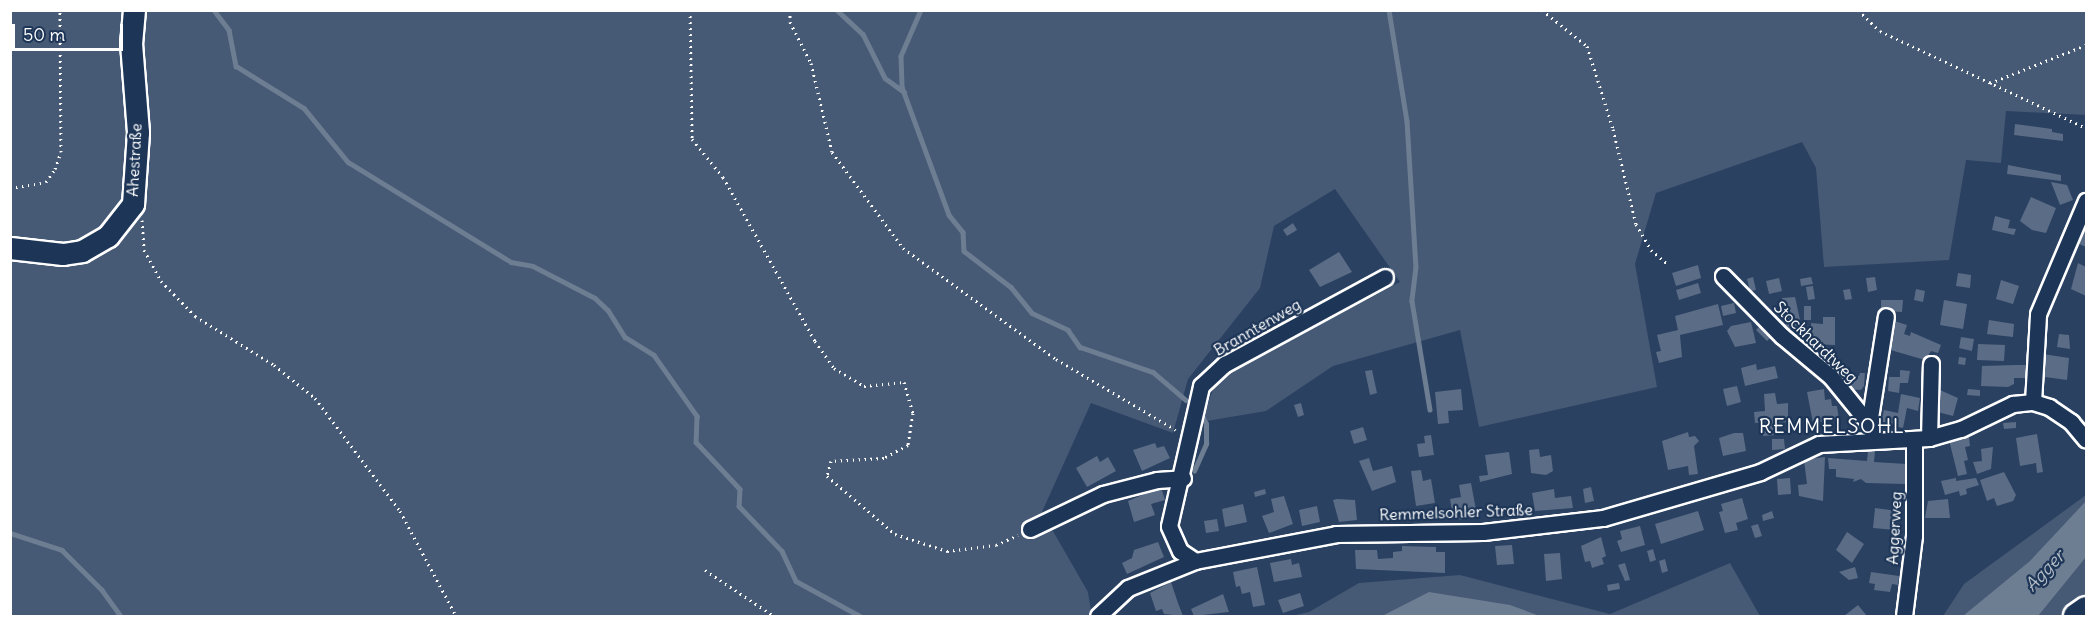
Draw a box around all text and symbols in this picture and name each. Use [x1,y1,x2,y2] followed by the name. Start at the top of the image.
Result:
[15,12,126,50] scale bar
[23,23,65,46] text: 50 m
[122,123,146,197] street label: Ahestraße
[1210,294,1304,360] street label: Branntenweg
[1770,297,1862,387] street label: Stockhardtweg
[1759,413,1905,437] district label: REMMELSOHL
[1882,491,1906,565] street label: Aggerweg
[1379,500,1533,524] street label: Remmelsohler Straße
[2020,546,2070,596] water label: Agger

